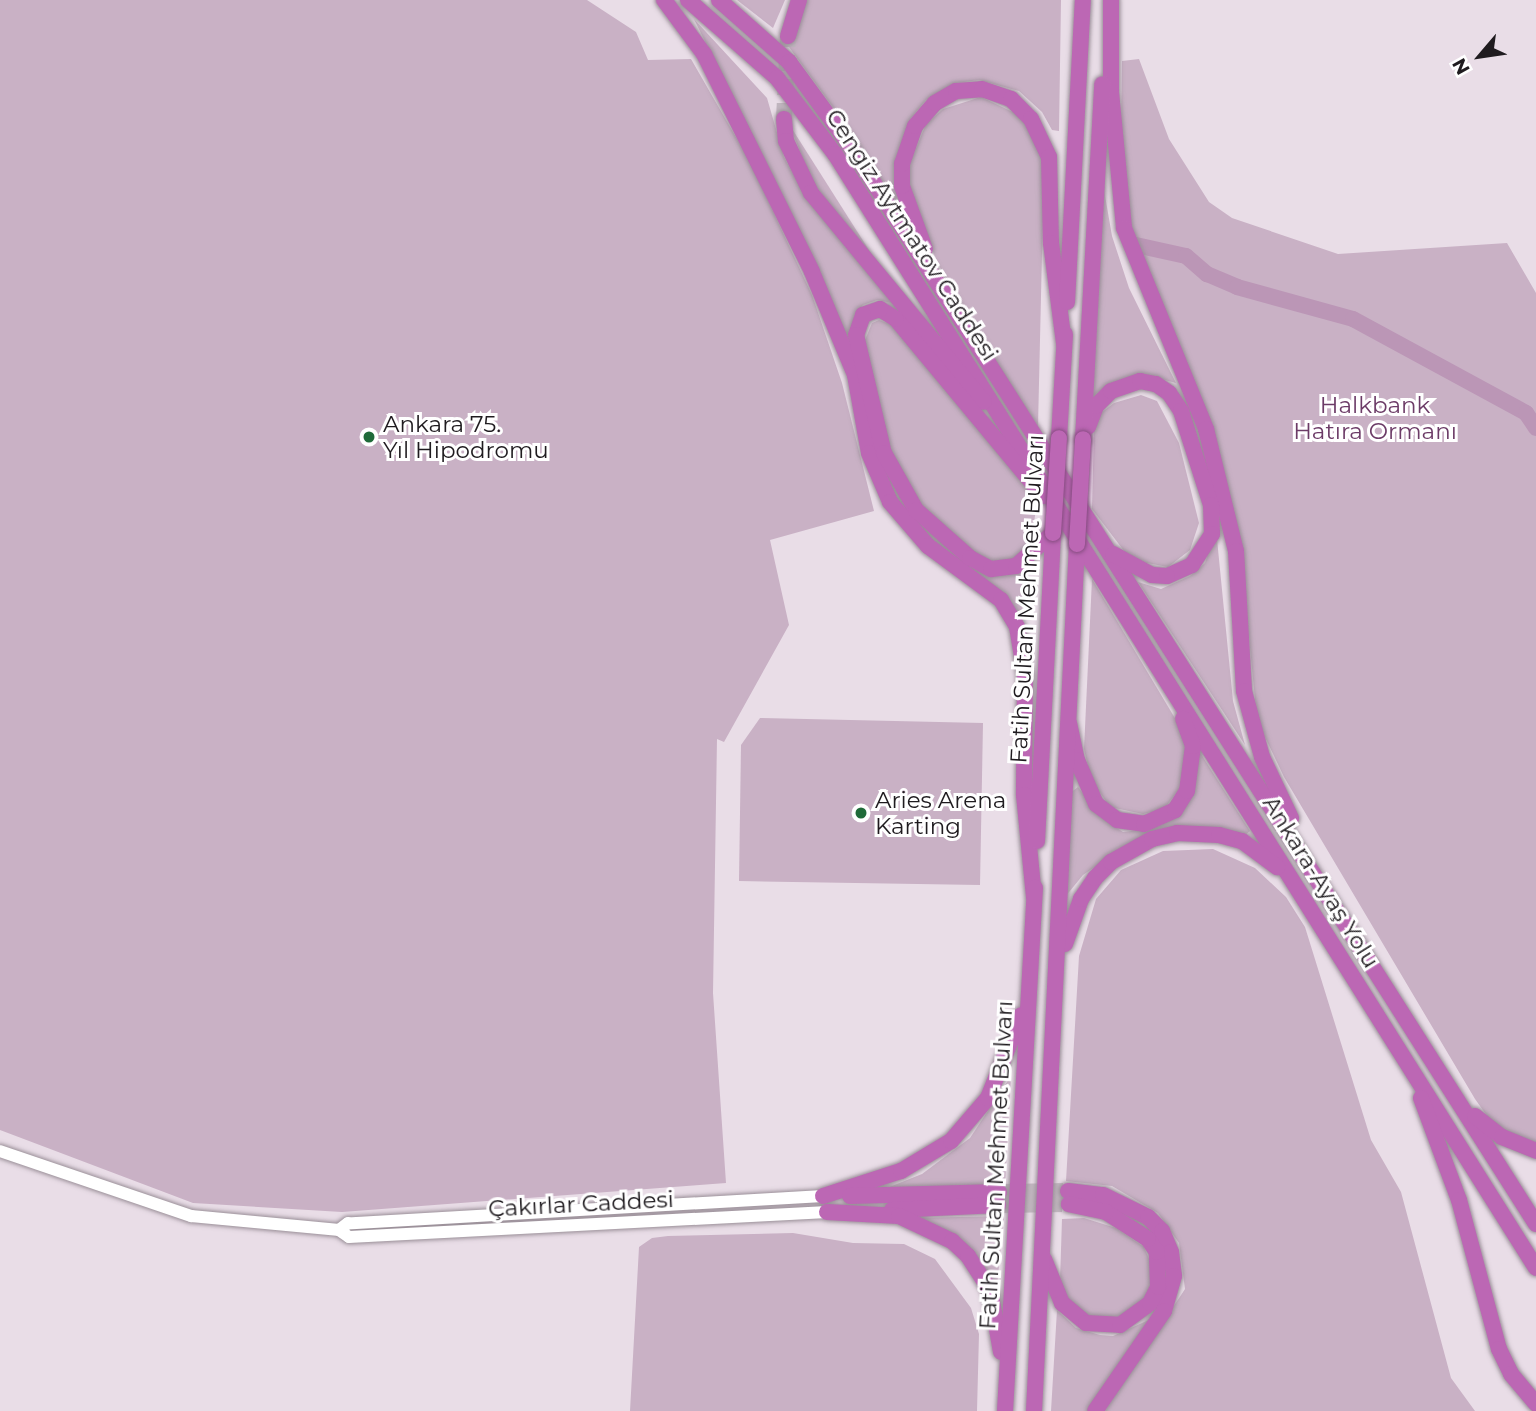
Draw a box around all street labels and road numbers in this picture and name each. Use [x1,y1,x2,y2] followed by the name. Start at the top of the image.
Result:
[820,104,1004,366] street label: Cengiz Aytmatov Caddesi
[1005,434,1049,764] street label: Fatih Sultan Mehmet Bulvarı
[1257,791,1385,973] street label: Ankara-Ayaş Yolu
[974,1000,1018,1330] street label: Fatih Sultan Mehmet Bulvarı
[488,1185,674,1223] street label: Çakırlar Caddesi

